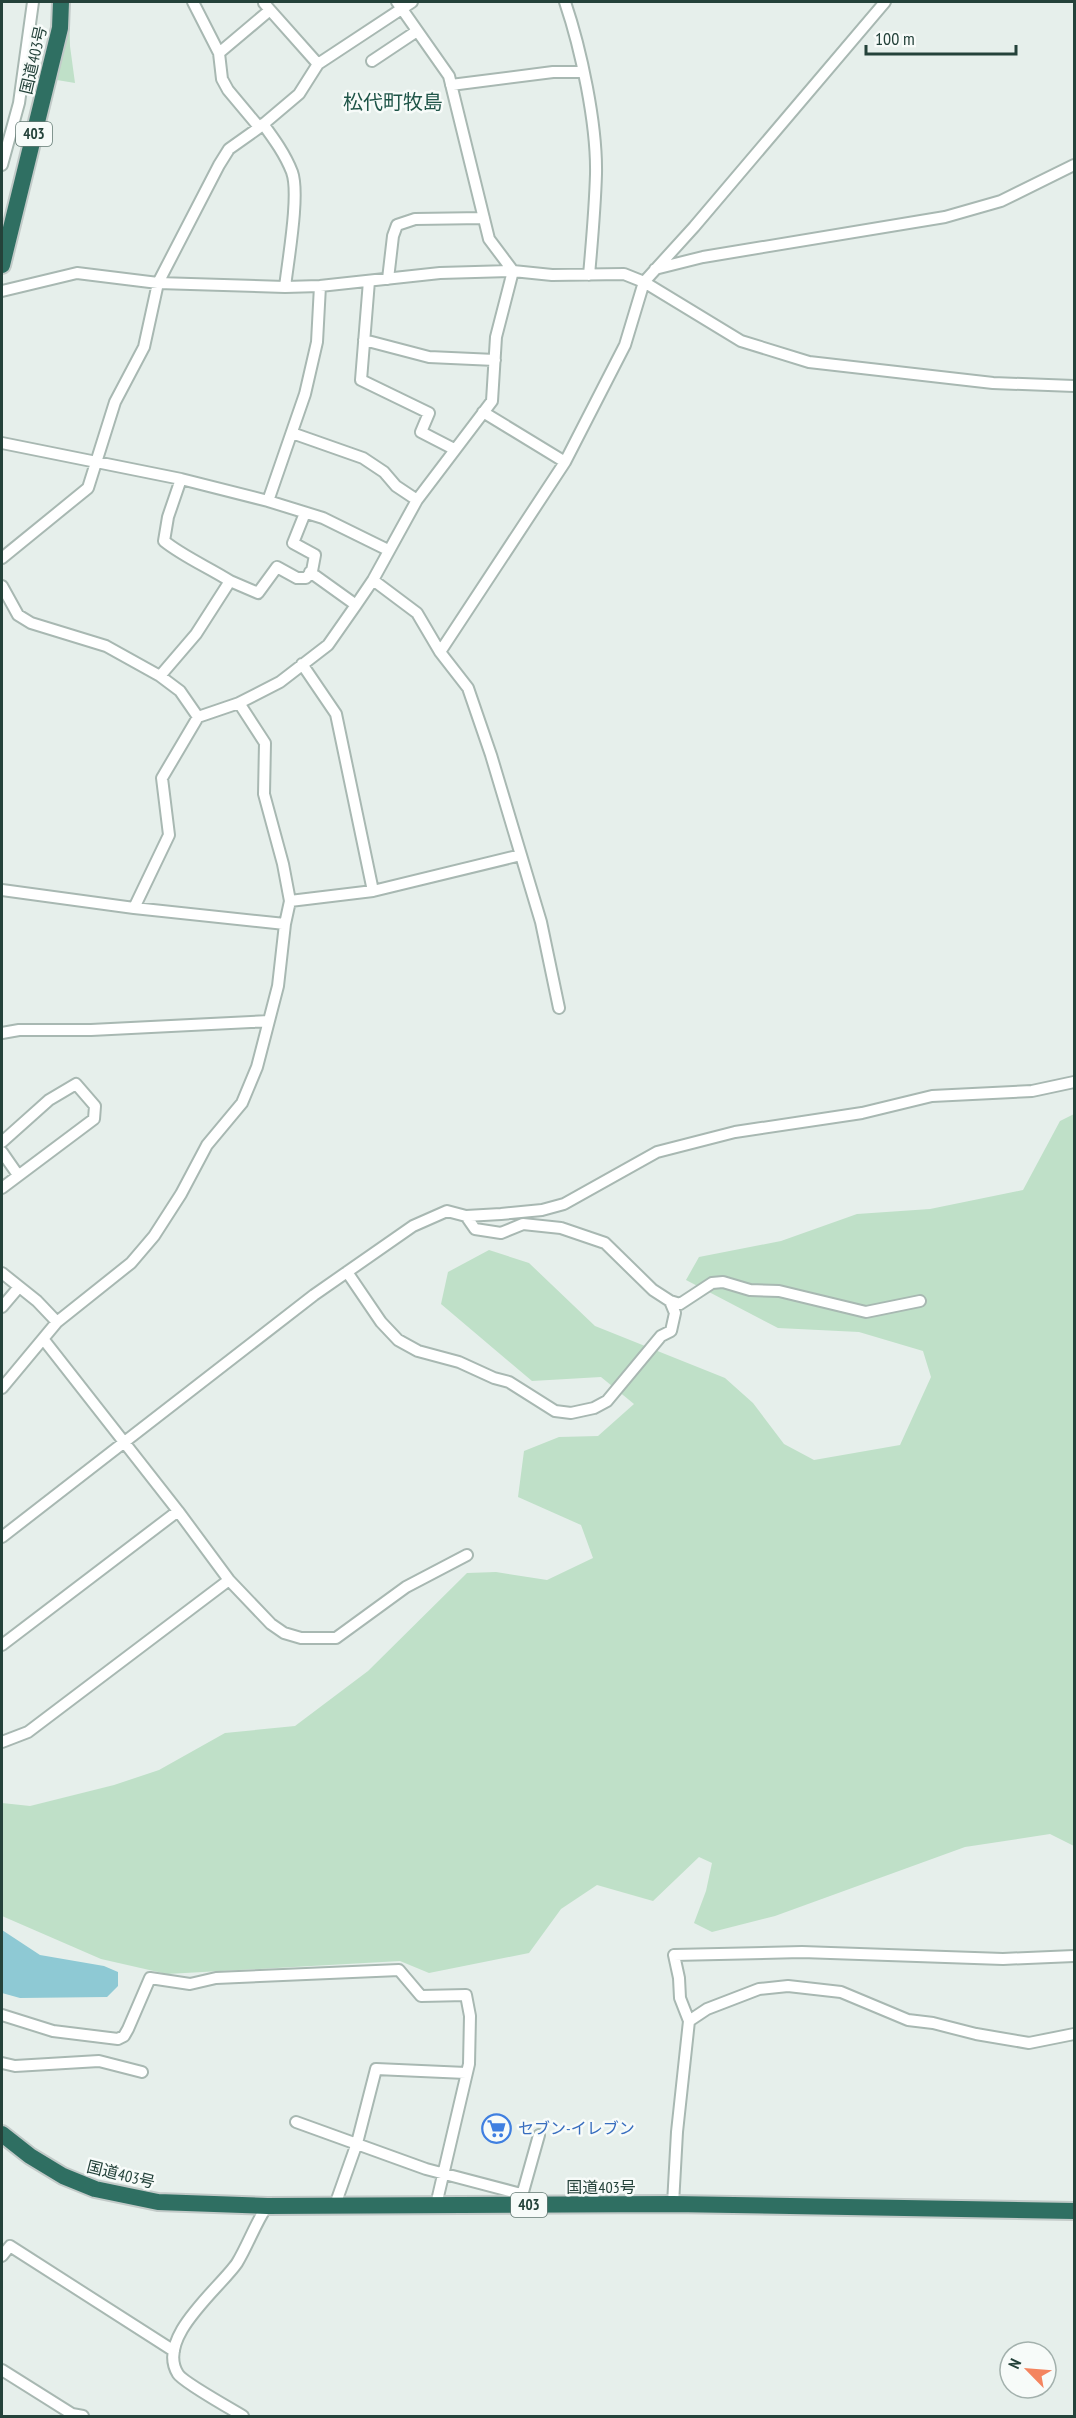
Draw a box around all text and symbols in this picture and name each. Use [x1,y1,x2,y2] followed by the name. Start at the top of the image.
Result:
[866,18,1016,56] scale bar
[15,24,51,96] street label: 国道403号
[875,27,915,50] text: 100 m
[343,89,443,115] district label: 松代町牧島
[16,122,52,146] road number: 403
[481,2112,513,2144] supermarket icon: セブン-イレブン
[518,2118,635,2138] place label: セブン-イレブン
[85,2156,157,2192] street label: 国道403号
[566,2177,636,2197] street label: 国道403号
[511,2193,547,2217] road number: 403
[998,2340,1058,2400] north arrow
[1004,2356,1025,2372] text: N

